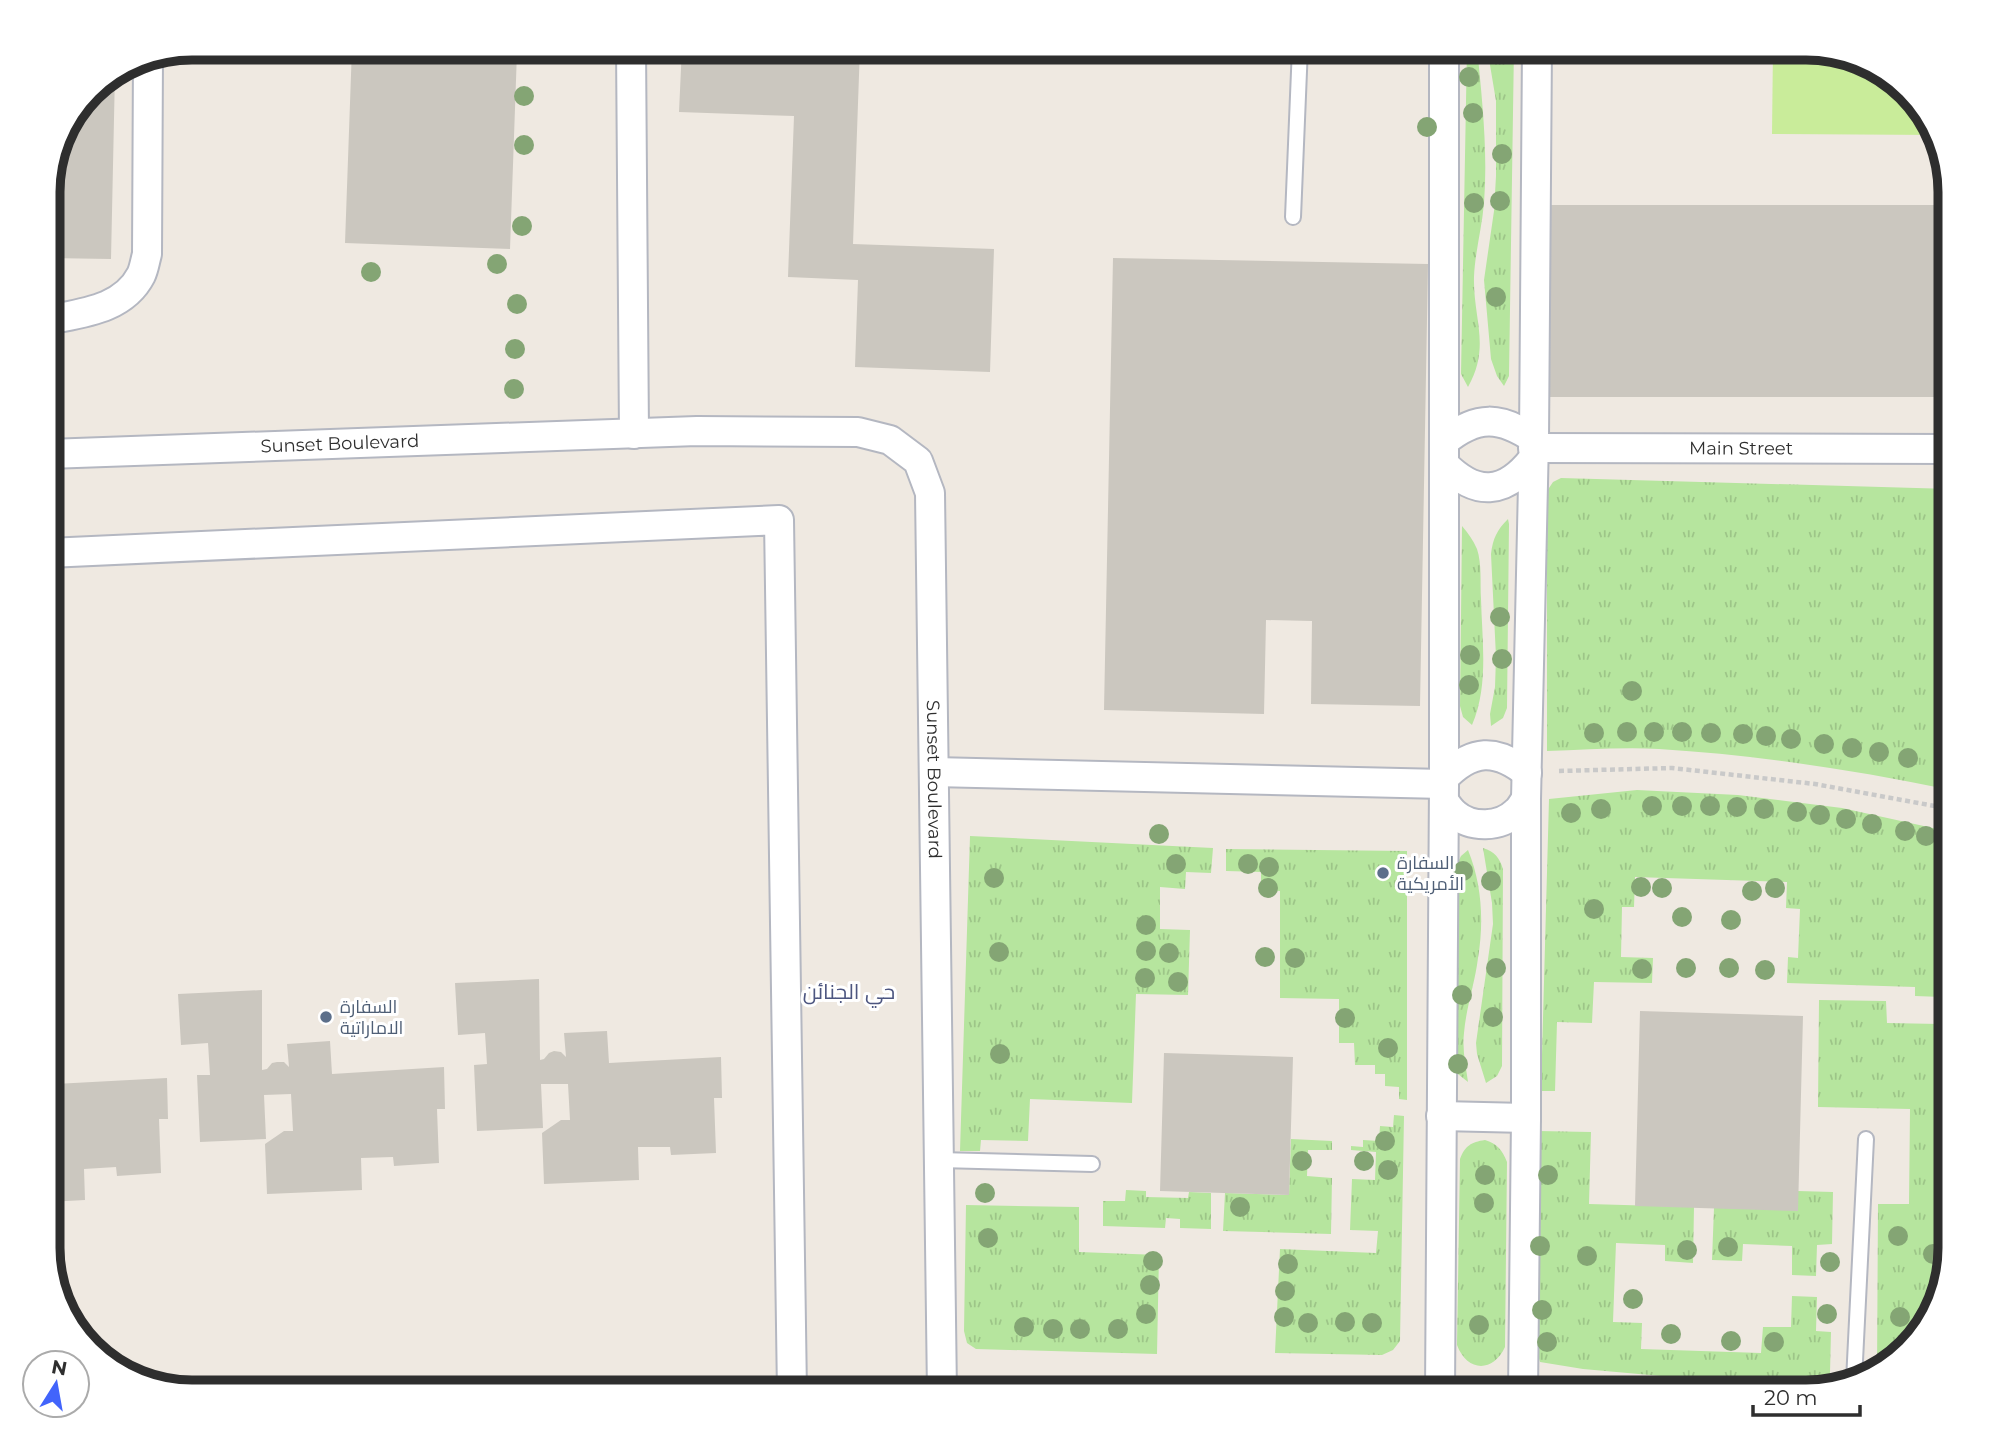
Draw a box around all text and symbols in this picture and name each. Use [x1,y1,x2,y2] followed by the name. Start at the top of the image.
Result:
[260,430,420,457] street label: Sunset Boulevard
[1689,437,1793,460] street label: Main Street
[922,700,946,859] street label: Sunset Boulevard
[1397,852,1464,895] place label: السفارة الأمريكية
[1375,865,1391,881] marker: السفارة الأمريكية
[803,979,895,1008] district label: حي الجنائن
[340,996,403,1039] place label: السفارة الاماراتية
[318,1009,334,1025] marker: السفارة الاماراتية
[21,1349,91,1419] north arrow
[49,1355,69,1381] text: N
[1753,1374,1860,1418] scale bar
[1764,1385,1818,1410] text: 20 m

